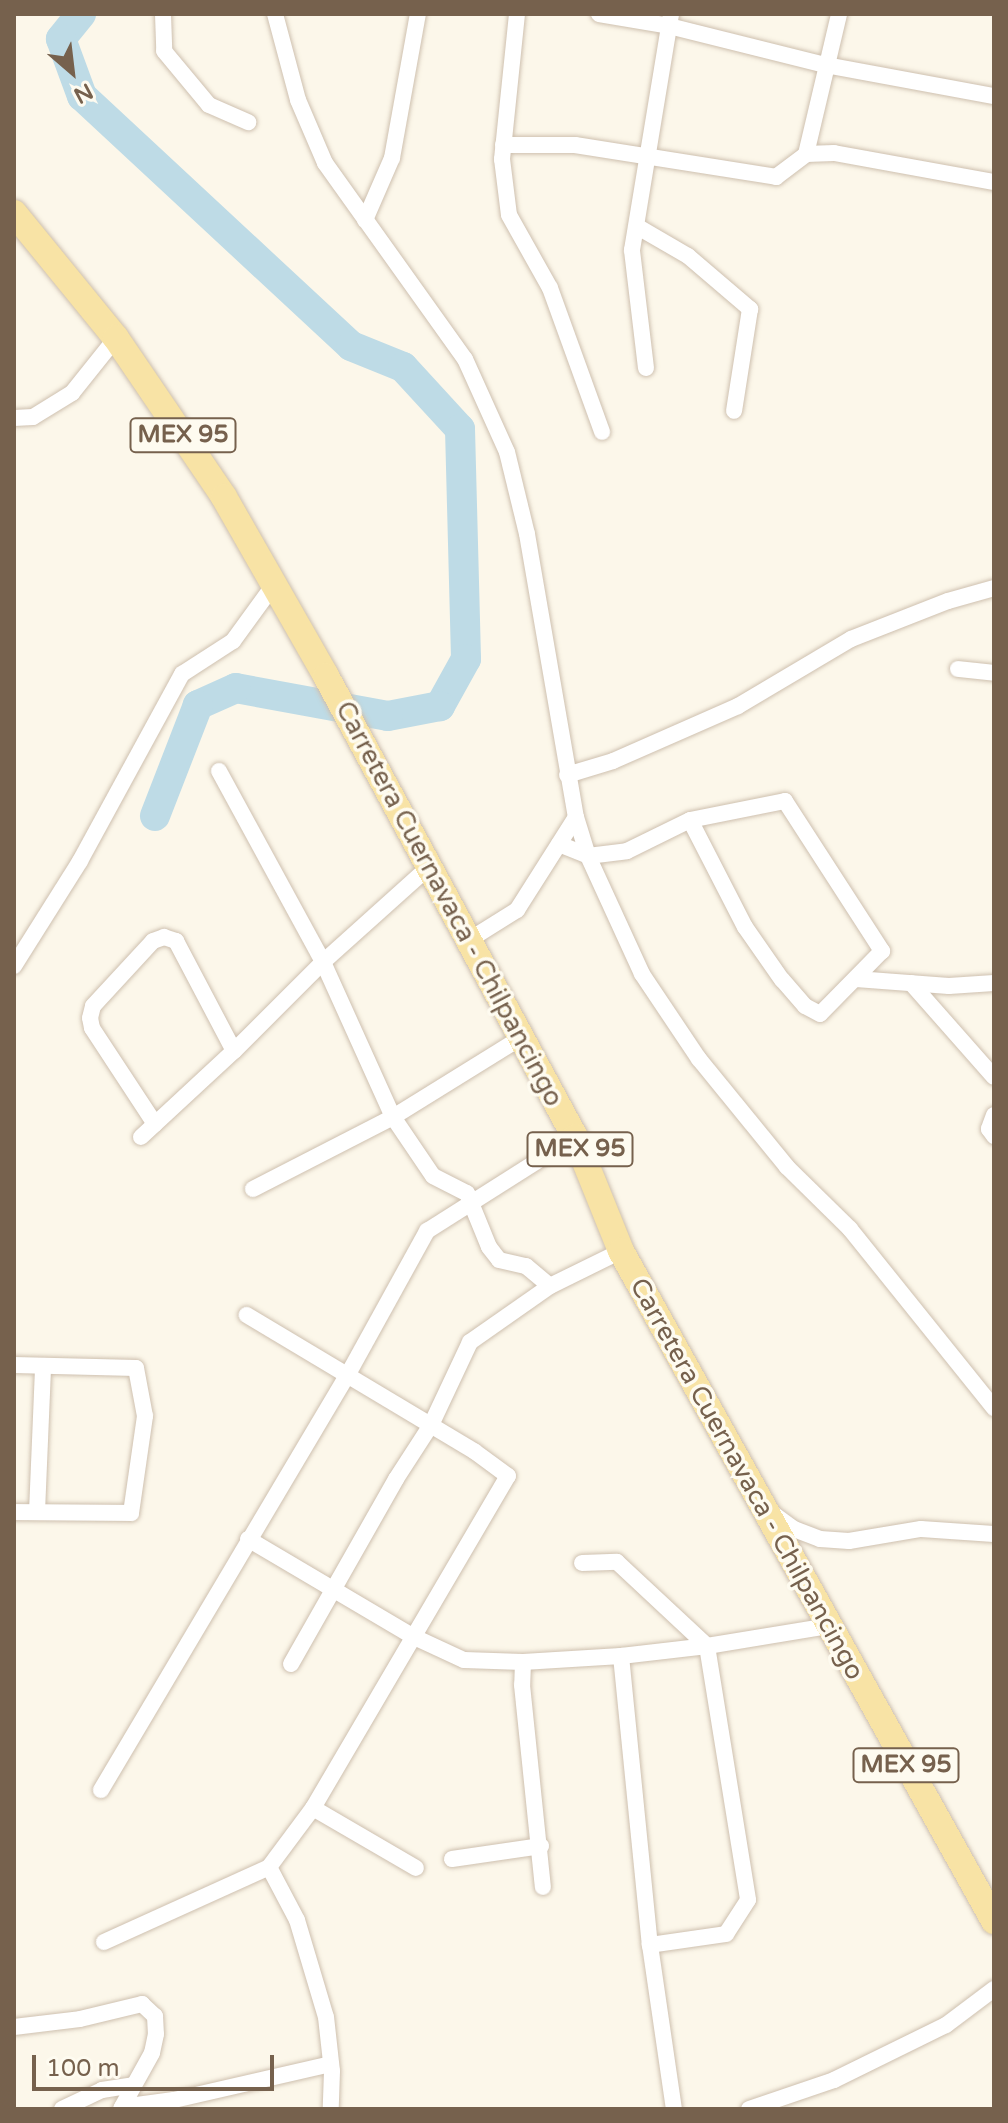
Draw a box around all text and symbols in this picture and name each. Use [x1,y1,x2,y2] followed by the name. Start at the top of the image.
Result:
[32,32,112,112] north arrow
[69,78,97,109] text: N
[129,415,237,455] road number: MEX 95
[329,696,569,1112] street label: Carretera Cuernavaca - Chilpancingo
[526,1129,634,1169] road number: MEX 95
[623,1273,871,1685] street label: Carretera Cuernavaca - Chilpancingo
[852,1745,960,1785] road number: MEX 95
[36,2039,278,2089] scale bar
[46,2054,120,2083] text: 100 m

